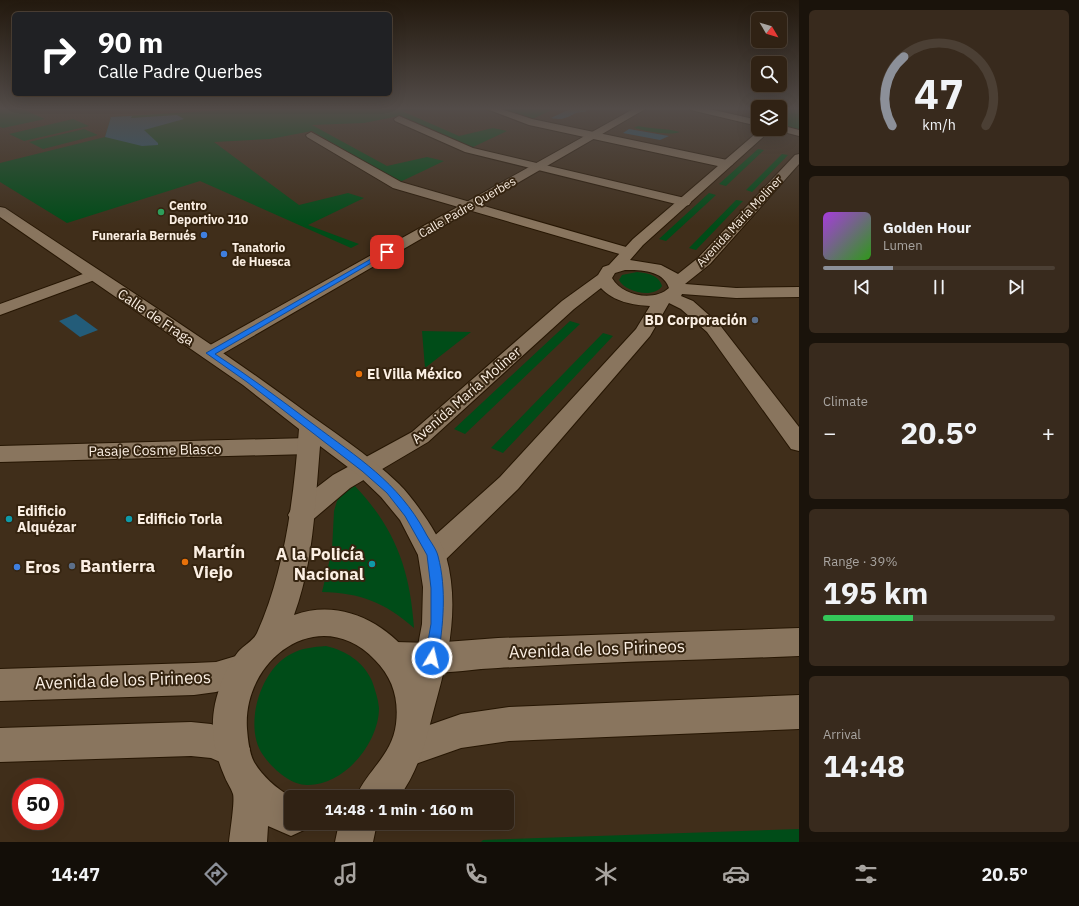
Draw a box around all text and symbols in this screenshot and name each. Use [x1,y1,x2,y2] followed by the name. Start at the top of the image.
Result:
[751,12,787,48] north arrow
[751,12,787,136] map controls
[98,24,163,61] text: 90 m
[32,28,84,80] icon: right
[751,56,787,92] button: search
[98,60,263,83] text: Calle Padre Querbes
[914,66,964,120] text: 47
[751,100,787,136] button: layers
[922,115,956,134] text: km/h
[693,172,786,270] street label: Avenida María Moliner
[416,173,518,241] street label: Calle Padre Querbes
[169,198,248,227] place label: Centro Deportivo J10
[156,207,166,217] marker: Centro Deportivo J10
[883,218,971,237] text: Golden Hour
[92,228,196,243] place label: Funeraria Bernués
[199,230,209,240] marker: Funeraria Bernués
[370,235,404,269] pin
[883,237,923,254] text: Lumen
[232,240,291,269] place label: Tanatorio de Huesca
[376,241,398,263] icon: arrive
[219,249,229,259] marker: Tanatorio de Huesca
[851,276,873,298] icon: previous
[928,276,950,298] icon: pause
[1005,276,1027,298] icon: next
[114,285,198,350] street label: Calle de Fraga
[645,311,747,329] place label: BD Corporación
[750,315,760,325] marker: BD Corporación
[408,343,524,447] street label: Avenida María Moliner
[367,365,462,383] place label: El Villa México
[354,369,364,379] marker: El Villa México
[823,393,868,410] text: Climate
[900,413,978,452] text: 20.5°
[823,418,836,447] text: −
[1042,418,1055,447] text: +
[88,440,222,460] street label: Pasaje Cosme Blasco
[17,502,77,536] place label: Edificio Alquézar
[137,510,222,528] place label: Edificio Torla
[4,514,14,524] marker: Edificio Alquézar
[124,514,134,524] marker: Edificio Torla
[193,541,245,583] place label: Martín Viejo
[276,543,364,585] place label: A la Policía Nacional
[823,553,897,570] text: Range · 39%
[80,555,156,577] place label: Bantierra
[25,556,61,578] place label: Eros
[180,557,190,567] marker: Martín Viejo
[367,559,377,569] marker: A la Policía Nacional
[67,561,77,571] marker: Bantierra
[12,562,22,572] marker: Eros
[823,573,928,612] text: 195 km
[508,635,686,663] street label: Avenida de los Pirineos
[411,637,453,679] position arrow
[34,666,212,694] street label: Avenida de los Pirineos
[823,726,861,743] text: Arrival
[823,746,905,785] text: 14:48
[12,778,64,830] speed limit sign: 50
[325,800,473,819] text: 14:48 · 1 min · 160 m
[202,860,230,888] icon: directions
[332,860,360,888] icon: music
[462,860,490,888] icon: phone
[592,860,620,888] icon: climate
[722,860,750,888] icon: car
[852,860,880,888] icon: filters
[51,863,100,886] text: 14:47
[982,863,1028,886] text: 20.5°

